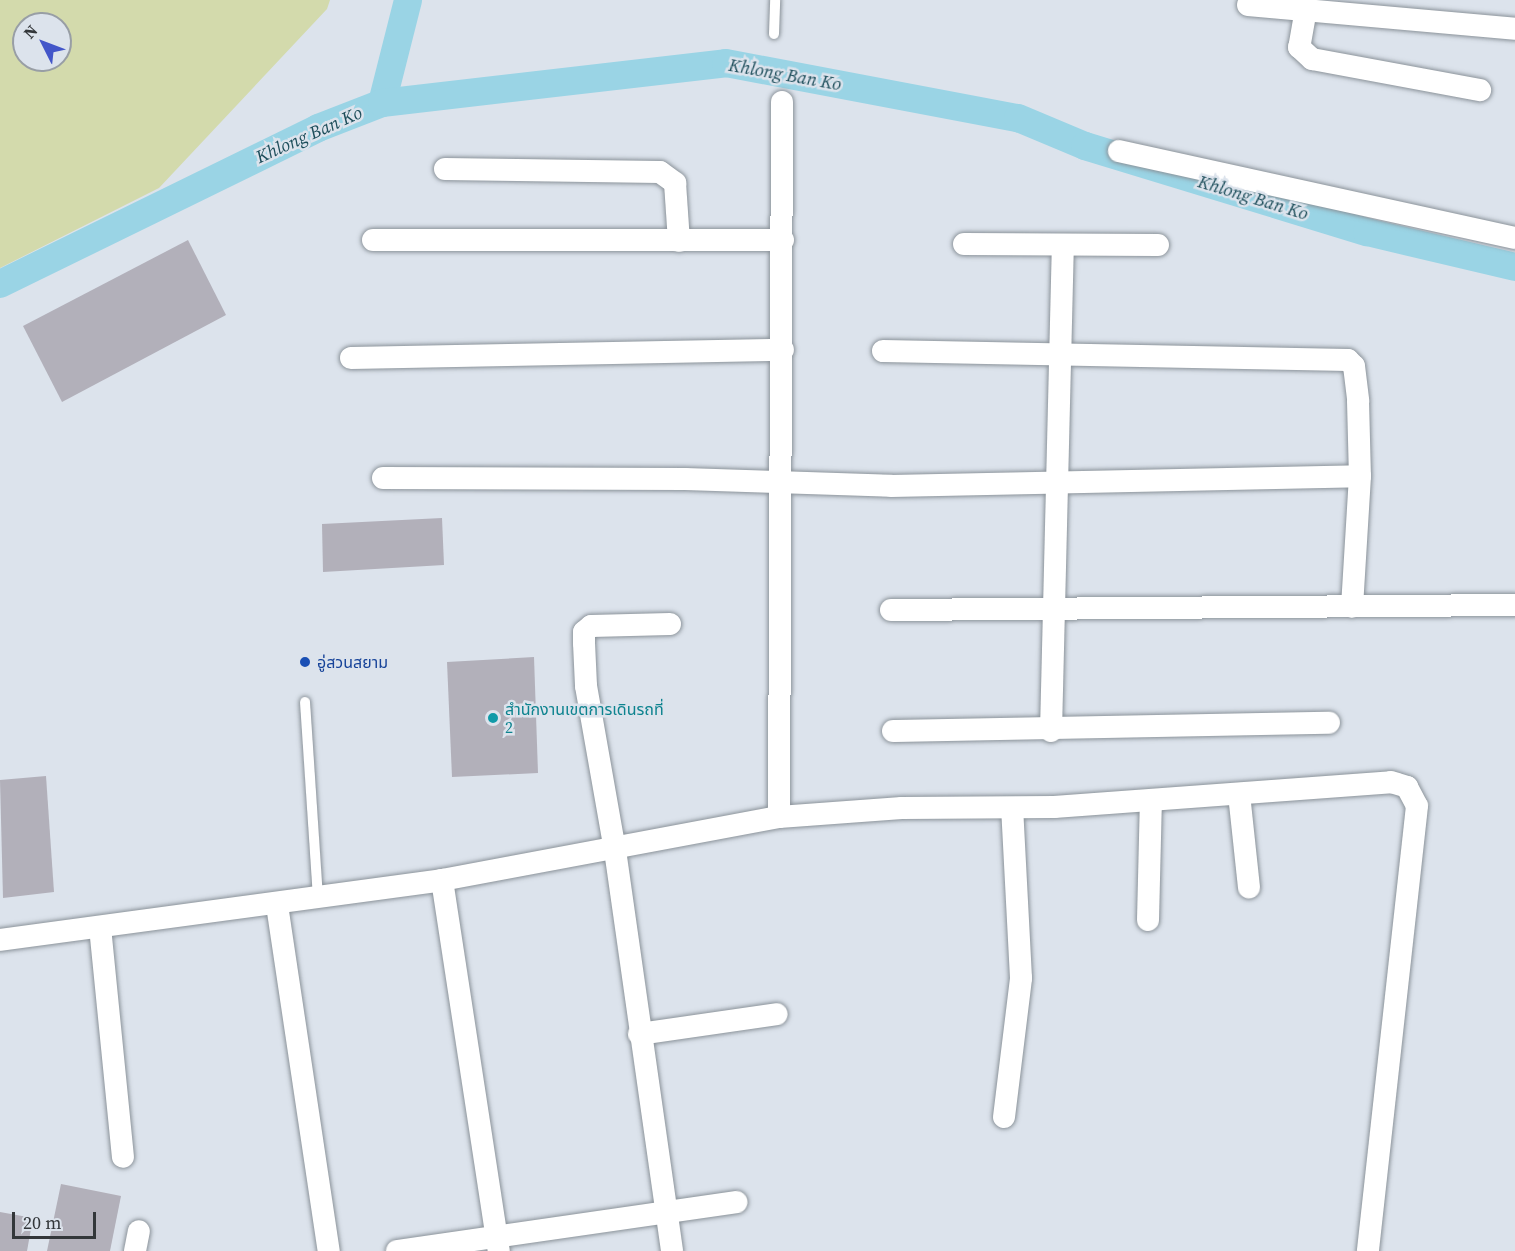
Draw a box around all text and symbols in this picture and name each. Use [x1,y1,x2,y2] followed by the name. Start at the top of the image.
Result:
[12,12,72,72] north arrow
[18,20,42,43] text: N
[727,54,843,96] water label: Khlong Ban Ko
[252,102,366,168] water label: Khlong Ban Ko
[1195,171,1311,225] water label: Khlong Ban Ko
[317,652,388,672] place label: อู่สวนสยาม
[298,655,312,669] marker: อู่สวนสยาม
[505,699,664,737] place label: สำนักงานเขตการเดินรถที่ 2
[486,711,500,725] marker: สำนักงานเขตการเดินรถที่ 2
[15,1200,99,1238] scale bar
[23,1210,61,1235] text: 20 m

